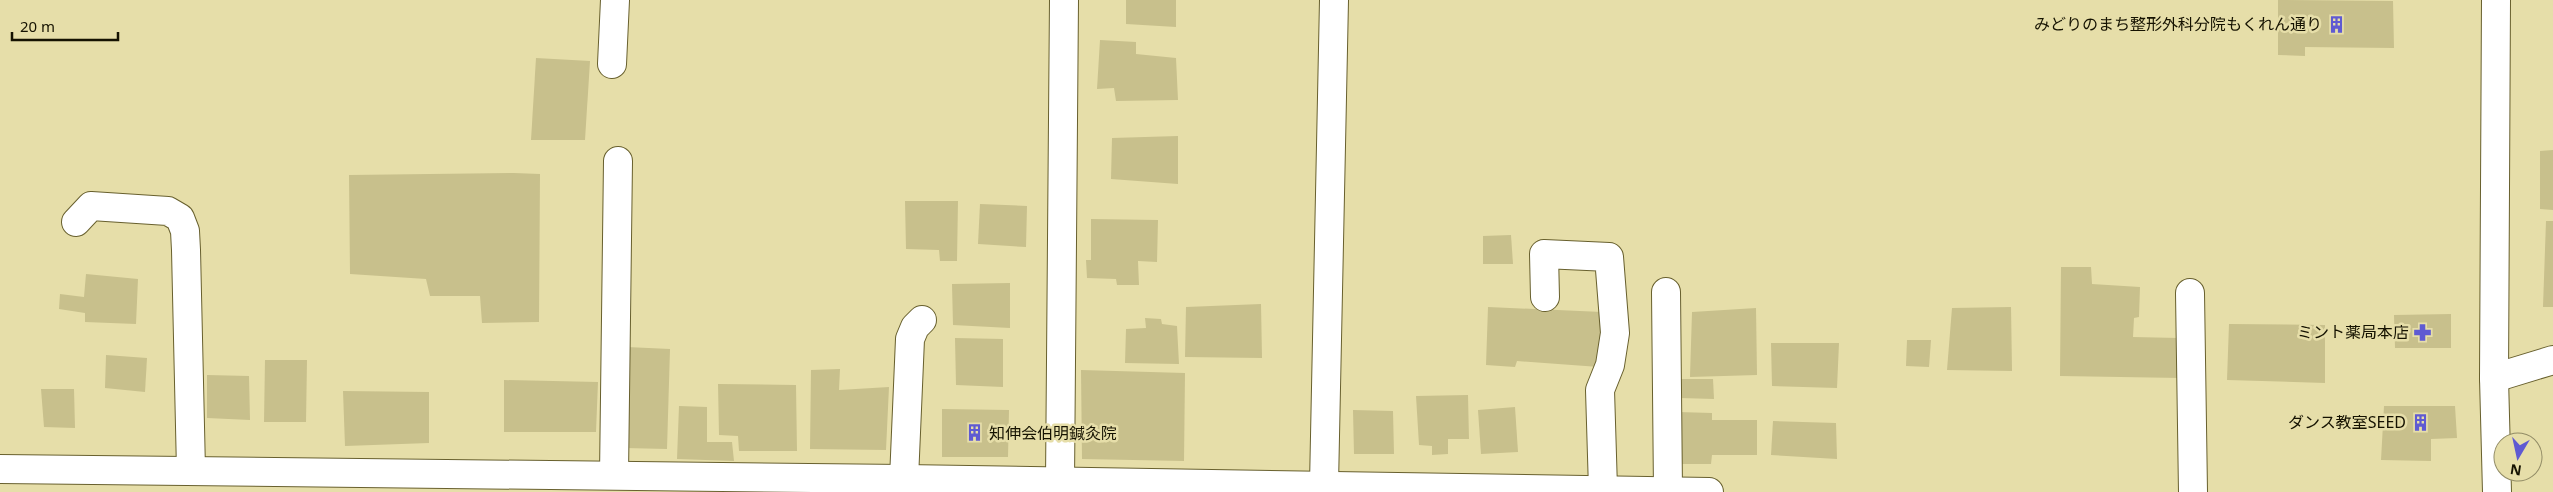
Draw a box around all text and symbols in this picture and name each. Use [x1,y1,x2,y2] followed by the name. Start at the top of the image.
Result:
[12,10,119,42] scale bar
[2034,13,2322,35] place label: みどりのまち整形外科分院もくれん通り
[2326,14,2346,34] building icon: みどりのまち整形外科分院もくれん通り
[20,16,55,36] text: 20 m
[2297,321,2409,343] place label: ミント薬局本店
[2413,322,2433,342] pharmacy icon: ミント薬局本店
[2288,411,2406,433] place label: ダンス教室SEED
[2410,412,2430,432] building icon: ダンス教室SEED
[989,422,1117,444] place label: 知伸会伯明鍼灸院
[965,423,985,443] building icon: 知伸会伯明鍼灸院
[2493,432,2543,482] north arrow
[2509,460,2523,481] text: N

